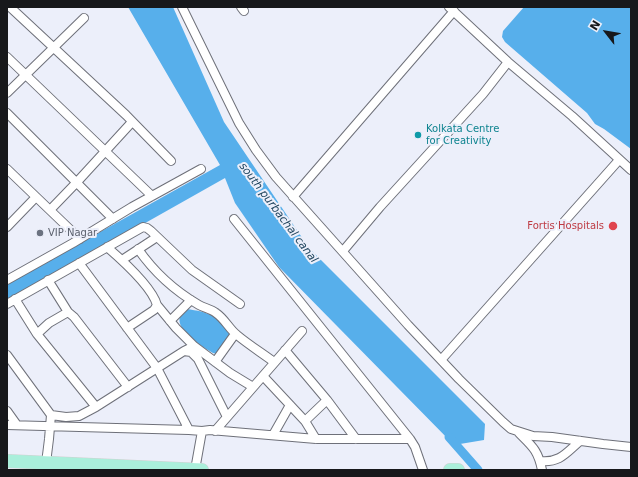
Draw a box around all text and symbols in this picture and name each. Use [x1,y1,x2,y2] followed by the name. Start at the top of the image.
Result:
[586,12,626,52] north arrow
[587,18,603,33] text: N
[426,123,499,146] place label: Kolkata Centre for Creativity
[413,130,423,140] marker: Kolkata Centre for Creativity
[236,160,320,266] water label: south purbachal canal
[527,220,604,232] place label: Fortis Hospitals
[607,220,619,232] marker: Fortis Hospitals
[48,227,97,239] place label: VIP Nagar
[35,228,45,238] marker: VIP Nagar

